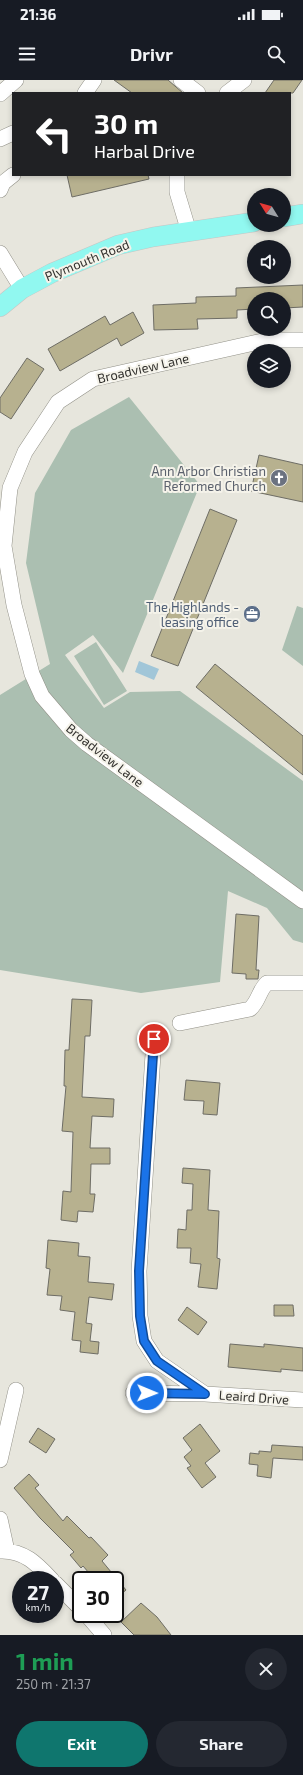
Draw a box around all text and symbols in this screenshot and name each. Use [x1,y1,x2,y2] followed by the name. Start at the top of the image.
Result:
[20,5,56,23] text: 21:36
[16,43,38,65] icon: menu
[130,43,173,65] text: Drivr
[265,43,287,65] icon: search
[94,106,158,140] text: 30 m
[28,108,80,160] icon: left
[94,140,195,162] text: Harbal Drive
[247,188,291,232] north arrow
[247,188,291,388] map controls
[42,236,132,284] street label: Plymouth Road
[247,240,291,284] button: sound
[247,292,291,336] button: search
[247,344,291,388] button: layers
[95,350,191,386] street label: Broadview Lane
[151,463,266,494] place label: Ann Arbor Christian Reformed Church
[269,468,289,488] church icon: Ann Arbor Christian Reformed Church
[146,599,239,630] place label: The Highlands - leasing office
[242,604,262,624] office icon: The Highlands - leasing office
[63,720,147,790] street label: Broadview Lane
[137,1022,171,1056] pin
[143,1028,165,1050] icon: arrive
[126,1372,168,1414] position arrow
[218,1387,290,1407] street label: Leaird Drive
[72,1571,124,1623] speed limit sign: 30
[27,1580,49,1604] text: 27
[26,1601,50,1613] text: km/h
[16,1646,74,1675] text: 1 min
[245,1648,287,1690] button: close
[16,1676,91,1692] text: 250 m · 21:37
[16,1721,148,1767] button: Exit
[156,1721,287,1767] button: Share

